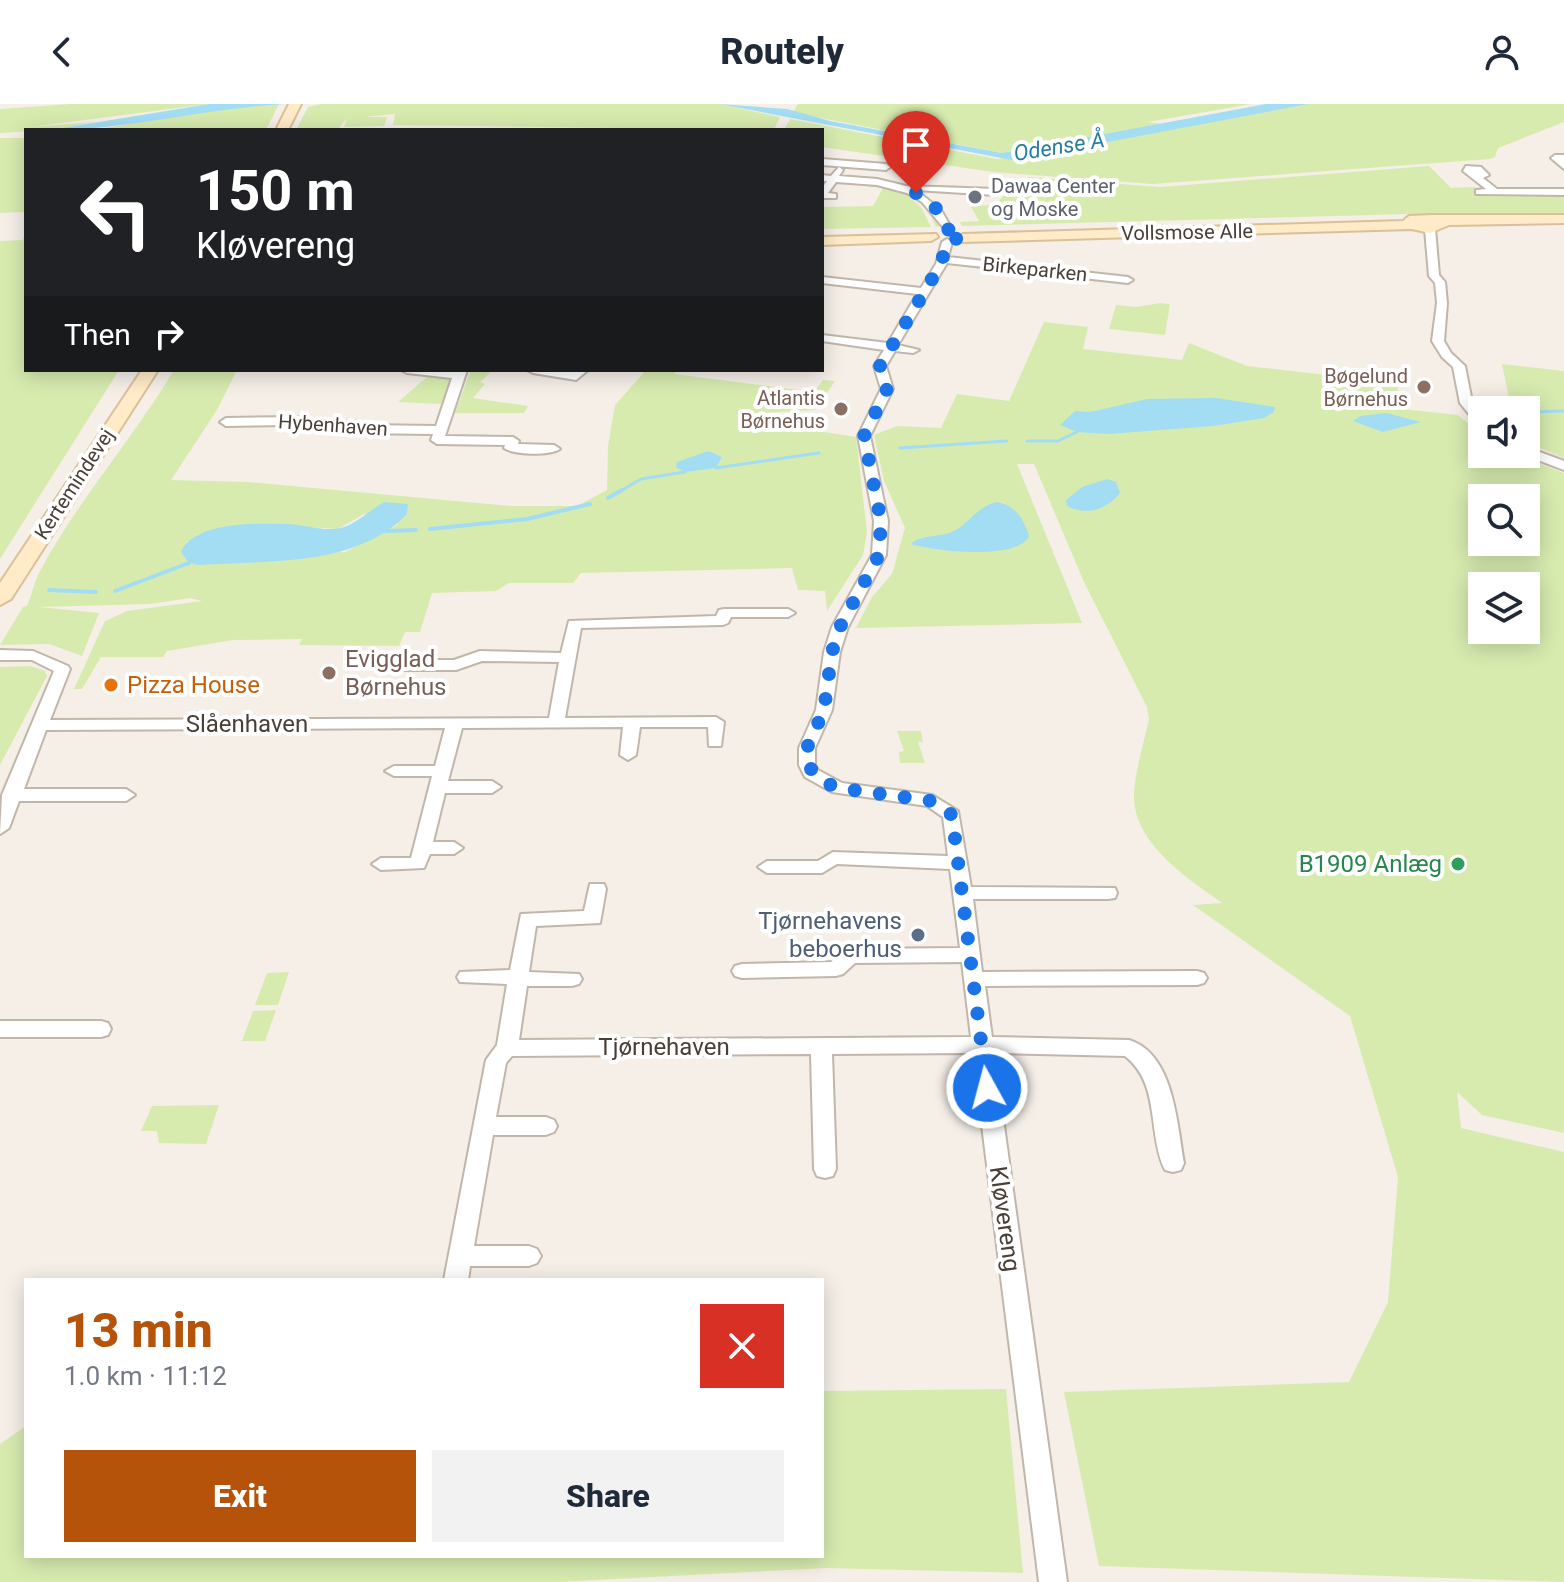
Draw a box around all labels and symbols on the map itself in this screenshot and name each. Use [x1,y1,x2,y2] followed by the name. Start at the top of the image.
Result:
[882,111,950,193] pin
[1012,126,1106,166] water label: Odense Å
[991,174,1116,221] place label: Dawaa Center og Moske
[966,188,984,206] marker: Dawaa Center og Moske
[1121,219,1253,245] street label: Vollsmose Alle
[981,252,1089,286] street label: Birkeparken
[1323,364,1408,411] place label: Bøgelund Børnehus
[1415,378,1433,396] marker: Bøgelund Børnehus
[740,386,825,433] place label: Atlantis Børnehus
[832,400,850,418] marker: Atlantis Børnehus
[278,409,388,441] street label: Hybenhaven
[29,424,119,544] street label: Kertemindevej
[345,645,447,701] place label: Evigglad Børnehus
[320,664,338,682] marker: Evigglad Børnehus
[127,671,260,699] place label: Pizza House
[102,676,120,694] marker: Pizza House
[186,710,308,738] street label: Slåenhaven
[1299,850,1442,878] place label: B1909 Anlæg
[1449,855,1467,873] marker: B1909 Anlæg
[758,907,902,963] place label: Tjørnehavens beboerhus
[909,926,927,944] marker: Tjørnehavens beboerhus
[598,1033,730,1061] street label: Tjørnehaven
[945,1046,1029,1130] position arrow
[984,1165,1026,1273] street label: Kløvereng

